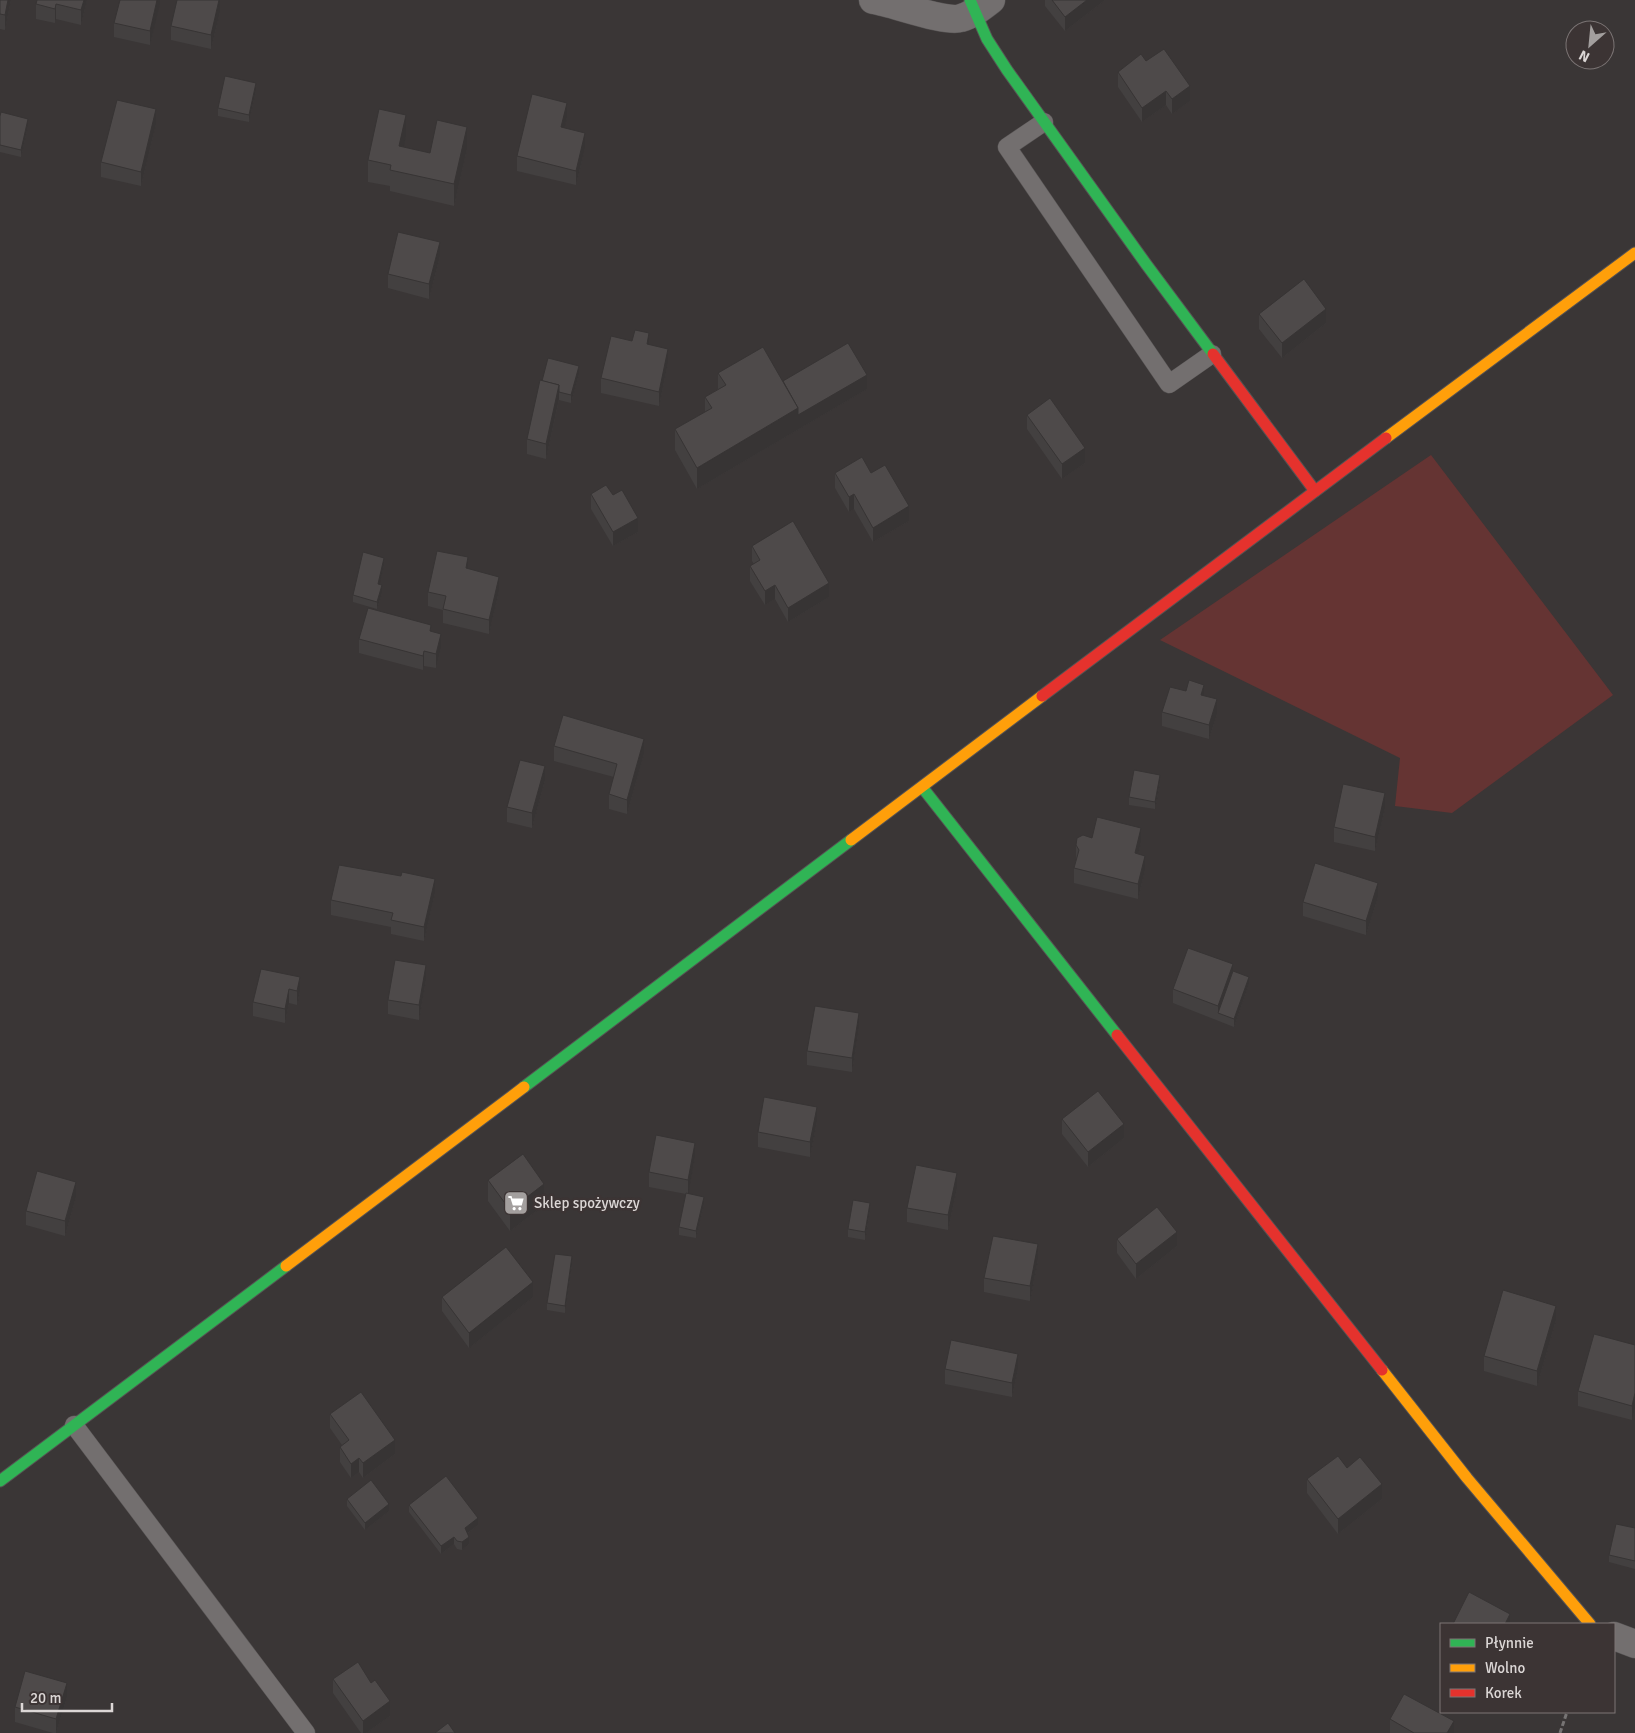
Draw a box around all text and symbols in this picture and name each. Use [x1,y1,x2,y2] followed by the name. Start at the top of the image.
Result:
[1565,20,1615,70] north arrow
[1576,46,1593,66] text: N
[503,1190,529,1216] supermarket icon: Sklep spożywczy
[534,1194,640,1212] place label: Sklep spożywczy
[1440,1623,1615,1713] legend
[1485,1634,1534,1652] text: Płynnie
[1485,1659,1526,1677] text: Wolno
[22,1680,112,1712] scale bar
[1485,1684,1522,1702] text: Korek
[30,1689,61,1707] text: 20 m

